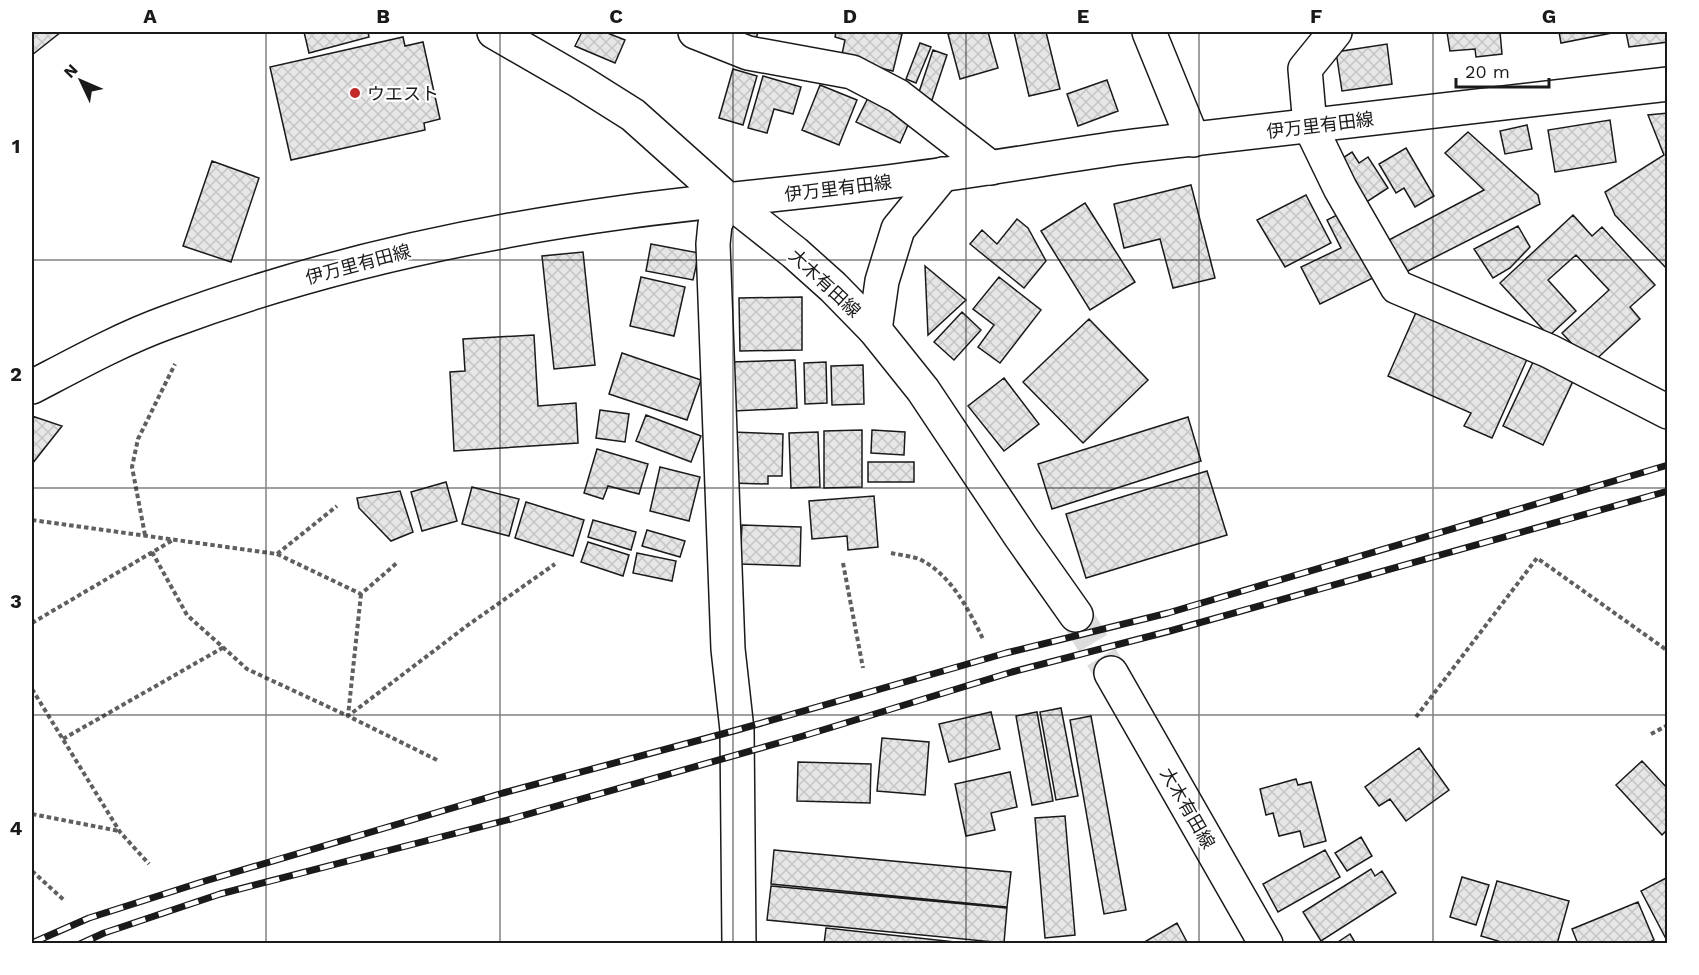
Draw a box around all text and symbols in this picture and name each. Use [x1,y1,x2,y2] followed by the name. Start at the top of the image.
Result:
[143,4,157,28] text: A
[376,4,390,28] text: B
[609,4,623,28] text: C
[843,4,857,28] text: D
[1077,4,1089,28] text: E
[1310,4,1322,28] text: F
[1542,4,1556,28] text: G
[51,51,111,111] north arrow
[1456,51,1549,89] scale bar
[60,60,82,82] text: N
[1465,61,1510,82] text: 20 m
[367,83,439,104] place label: ウエスト
[348,86,362,100] marker: ウエスト
[1265,108,1375,142] street label: 伊万里有田線
[12,134,20,158] text: 1
[783,171,893,205] street label: 伊万里有田線
[303,240,413,288] street label: 伊万里有田線
[785,245,865,321] street label: 大木有田線
[10,362,22,386] text: 2
[10,589,22,613] text: 3
[1156,764,1220,852] street label: 大木有田線
[10,816,23,840] text: 4

